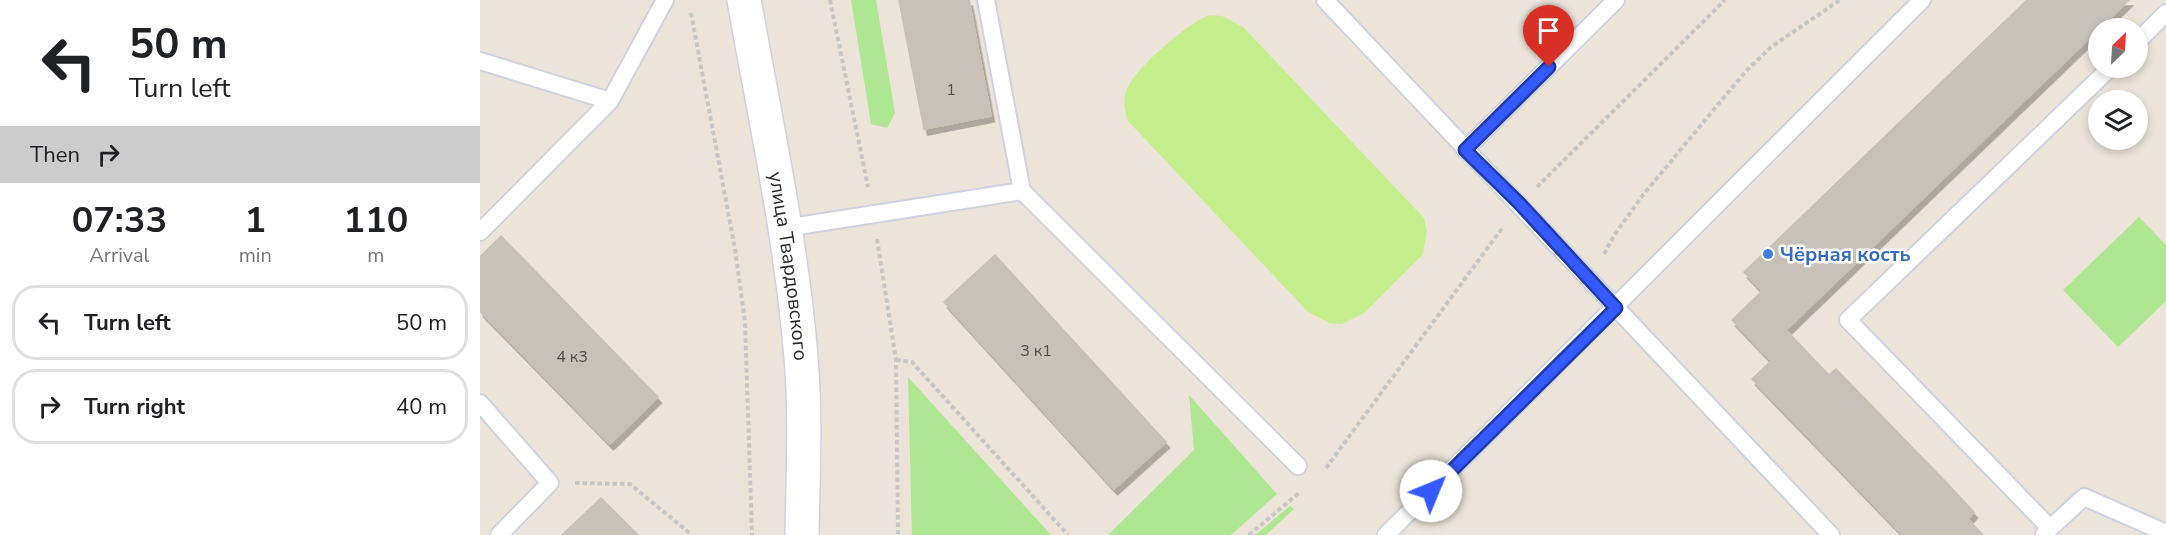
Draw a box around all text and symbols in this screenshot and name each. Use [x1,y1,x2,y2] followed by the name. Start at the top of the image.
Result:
[1523,5,1574,67] pin
[1532,14,1565,47] icon: arrive
[129,16,228,73] text: 50 m
[2088,18,2148,78] north arrow
[2088,18,2148,150] map controls
[30,24,108,102] icon: left
[129,70,230,107] text: Turn left
[946,79,956,101] house number: 1
[2088,90,2148,150] button: layers
[92,138,125,171] icon: right
[30,140,80,170] text: Then
[762,170,815,362] street label: улица Твардовского
[72,196,167,245] text: 07:33
[244,196,266,245] text: 1
[343,196,408,245] text: 110
[1780,241,1911,268] place label: Чёрная кость
[89,242,149,269] text: Arrival
[239,242,272,269] text: min
[367,242,384,269] text: m
[1761,247,1775,261] marker: Чёрная кость
[33,306,66,339] icon: left
[84,308,171,338] text: Turn left
[396,308,447,338] text: 50 m
[1020,340,1052,362] house number: 3 к1
[556,346,588,368] house number: 4 к3
[33,390,66,423] icon: right
[84,392,185,422] text: Turn right
[396,392,447,422] text: 40 m
[1399,459,1463,523] position arrow

